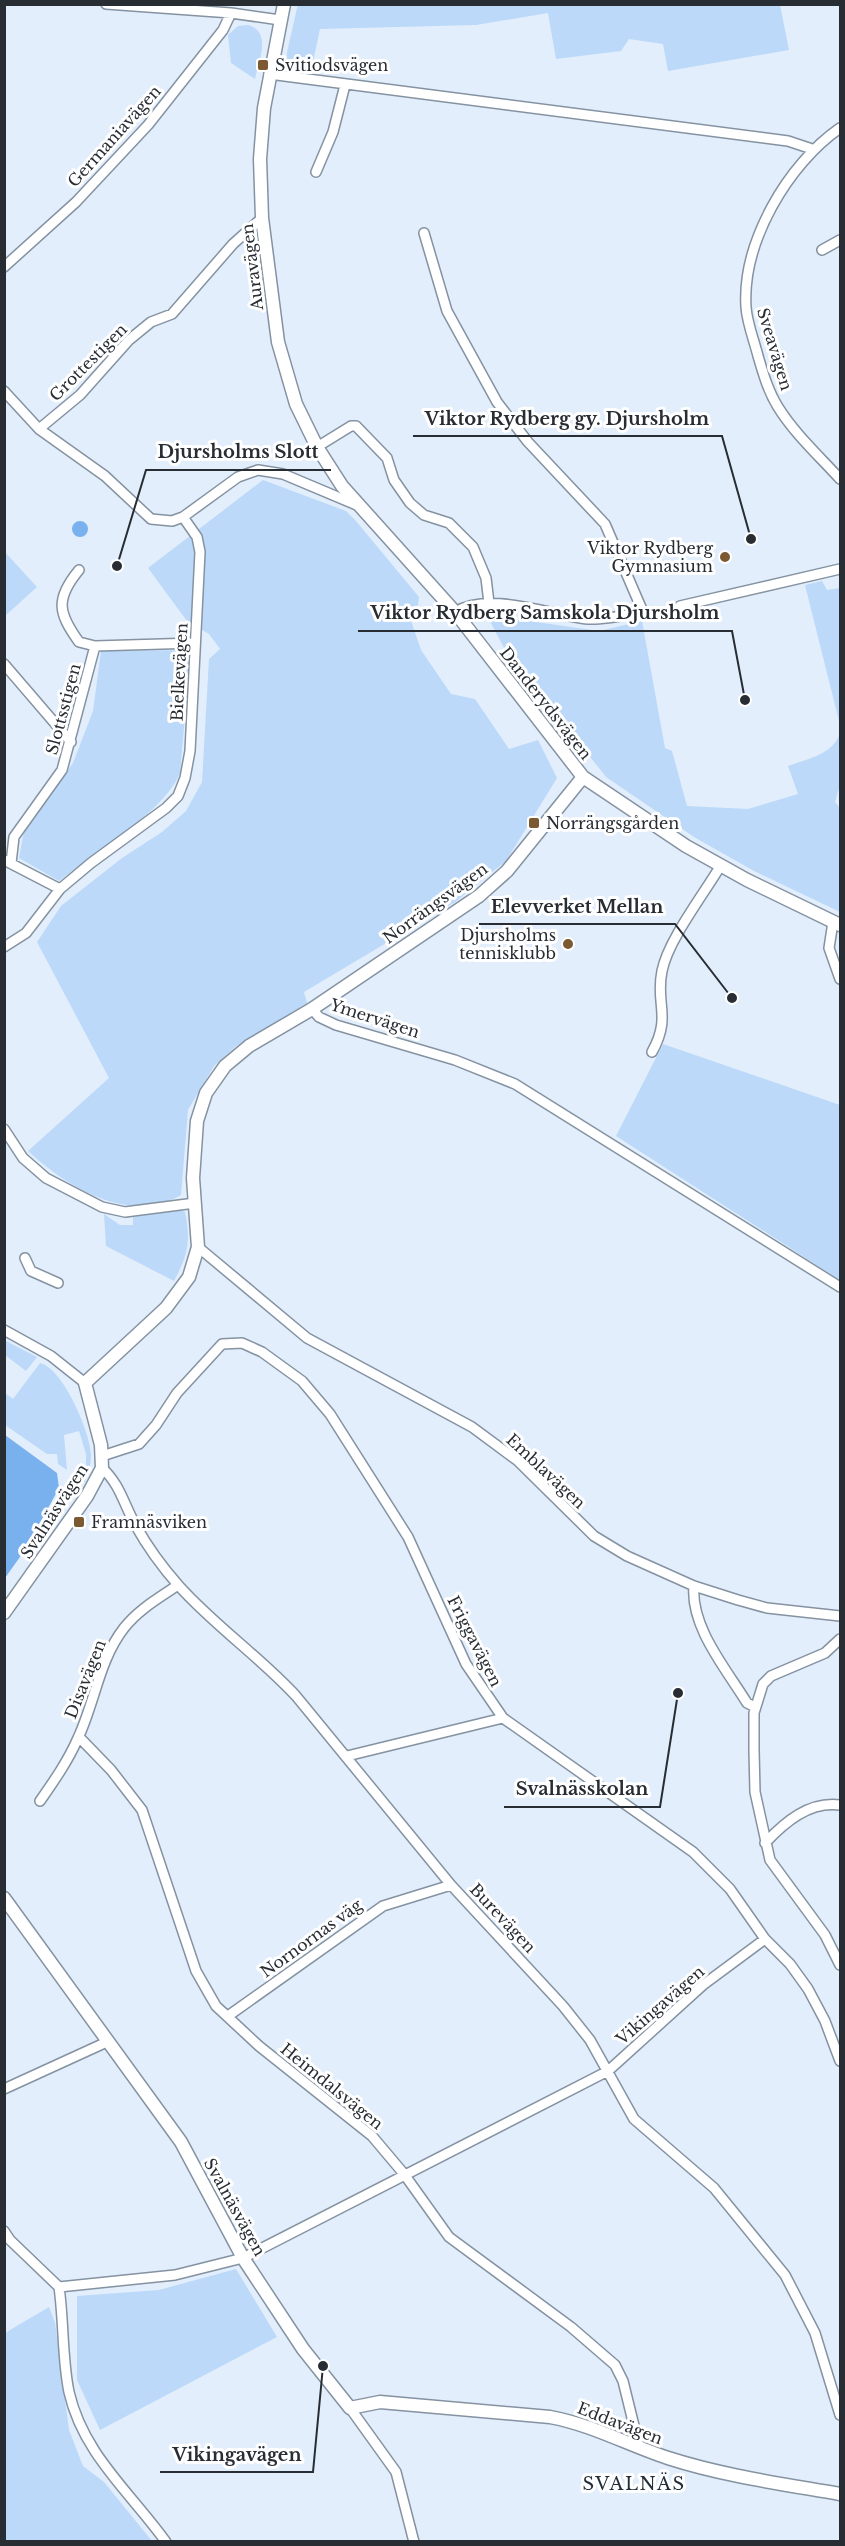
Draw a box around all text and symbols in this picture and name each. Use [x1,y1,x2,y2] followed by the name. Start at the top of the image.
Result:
[275,55,388,75] place label: Svitiodsvägen
[256,58,270,72] marker: Svitiodsvägen
[63,81,165,191] street label: Germaniavägen
[237,223,267,312] street label: Auravägen
[753,305,797,393] street label: Sveavägen
[45,319,131,405] street label: Grottestigen
[413,400,722,436] callout: Viktor Rydberg gy. Djursholm
[424,408,709,430] text: Viktor Rydberg gy. Djursholm
[146,434,331,470] callout: Djursholms Slott
[158,441,319,463] text: Djursholms Slott
[586,538,713,576] place label: Viktor Rydberg Gymnasium
[718,550,732,564] marker: Viktor Rydberg Gymnasium
[358,595,732,631] callout: Viktor Rydberg Samskola Djursholm
[370,602,720,624] text: Viktor Rydberg Samskola Djursholm
[166,622,192,722] street label: Bielkevägen
[496,643,596,763] street label: Danderydsvägen
[41,661,85,757] street label: Slottsstigen
[546,813,679,833] place label: Norrängsgården
[527,816,541,830] marker: Norrängsgården
[379,858,491,948] street label: Norrängsvägen
[479,888,675,924] callout: Elevverket Mellan
[491,896,663,918] text: Elevverket Mellan
[459,925,556,963] place label: Djursholms tennisklubb
[561,937,575,951] marker: Djursholms tennisklubb
[327,994,422,1042] street label: Ymervägen
[502,1429,590,1513] street label: Emblavägen
[16,1460,92,1562] street label: Svalnäsvägen
[91,1512,207,1532] place label: Framnäsviken
[72,1515,86,1529] marker: Framnäsviken
[443,1592,507,1690] street label: Friggavägen
[60,1637,110,1721] street label: Disavägen
[504,1771,660,1807] callout: Svalnässkolan
[516,1778,648,1800] text: Svalnässkolan
[466,1879,540,1957] street label: Burevägen
[256,1894,366,1981] street label: Nornornas väg
[611,1961,708,2049] street label: Vikingavägen
[277,2038,387,2134] street label: Heimdalsvägen
[200,2155,270,2259] street label: Svalnäsvägen
[574,2398,666,2448] street label: Eddavägen
[160,2436,313,2472] callout: Vikingavägen
[172,2444,301,2466] text: Vikingavägen
[582,2472,686,2495] district label: SVALNÄS

